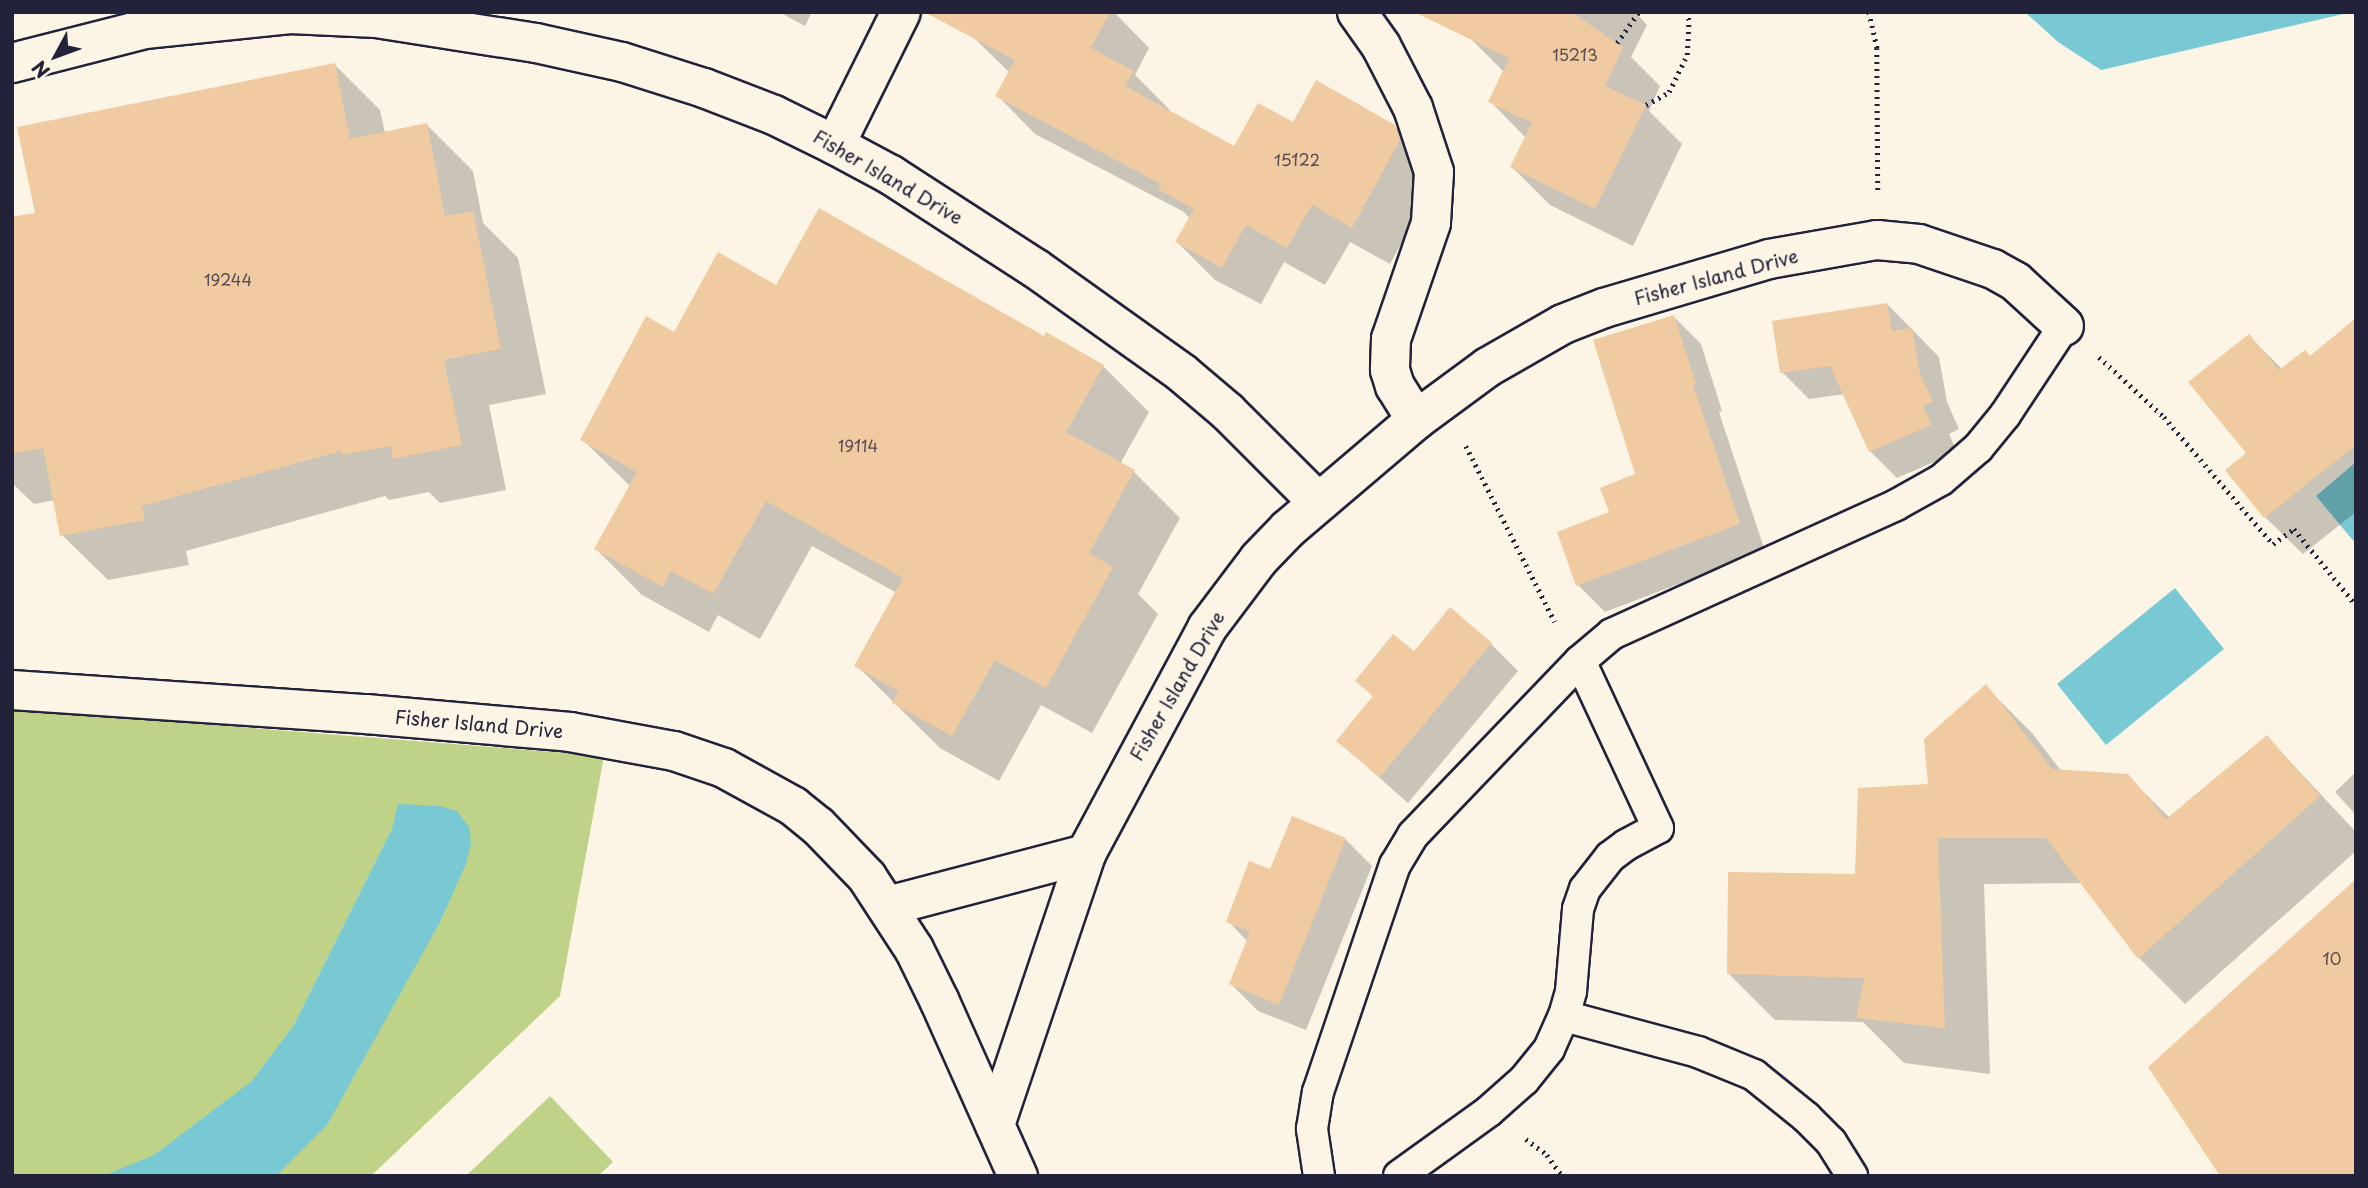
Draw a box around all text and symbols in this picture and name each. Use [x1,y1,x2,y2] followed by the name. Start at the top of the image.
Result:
[21,21,91,91] north arrow
[1552,44,1598,64] house number: 15213
[25,55,56,85] text: N
[809,125,967,229] street label: Fisher Island Drive
[1274,149,1320,169] house number: 15122
[1631,244,1801,310] street label: Fisher Island Drive
[204,269,252,289] house number: 19244
[838,435,878,455] house number: 19114
[1125,607,1229,765] street label: Fisher Island Drive
[393,705,565,743] street label: Fisher Island Drive
[2323,948,2341,968] house number: 10

